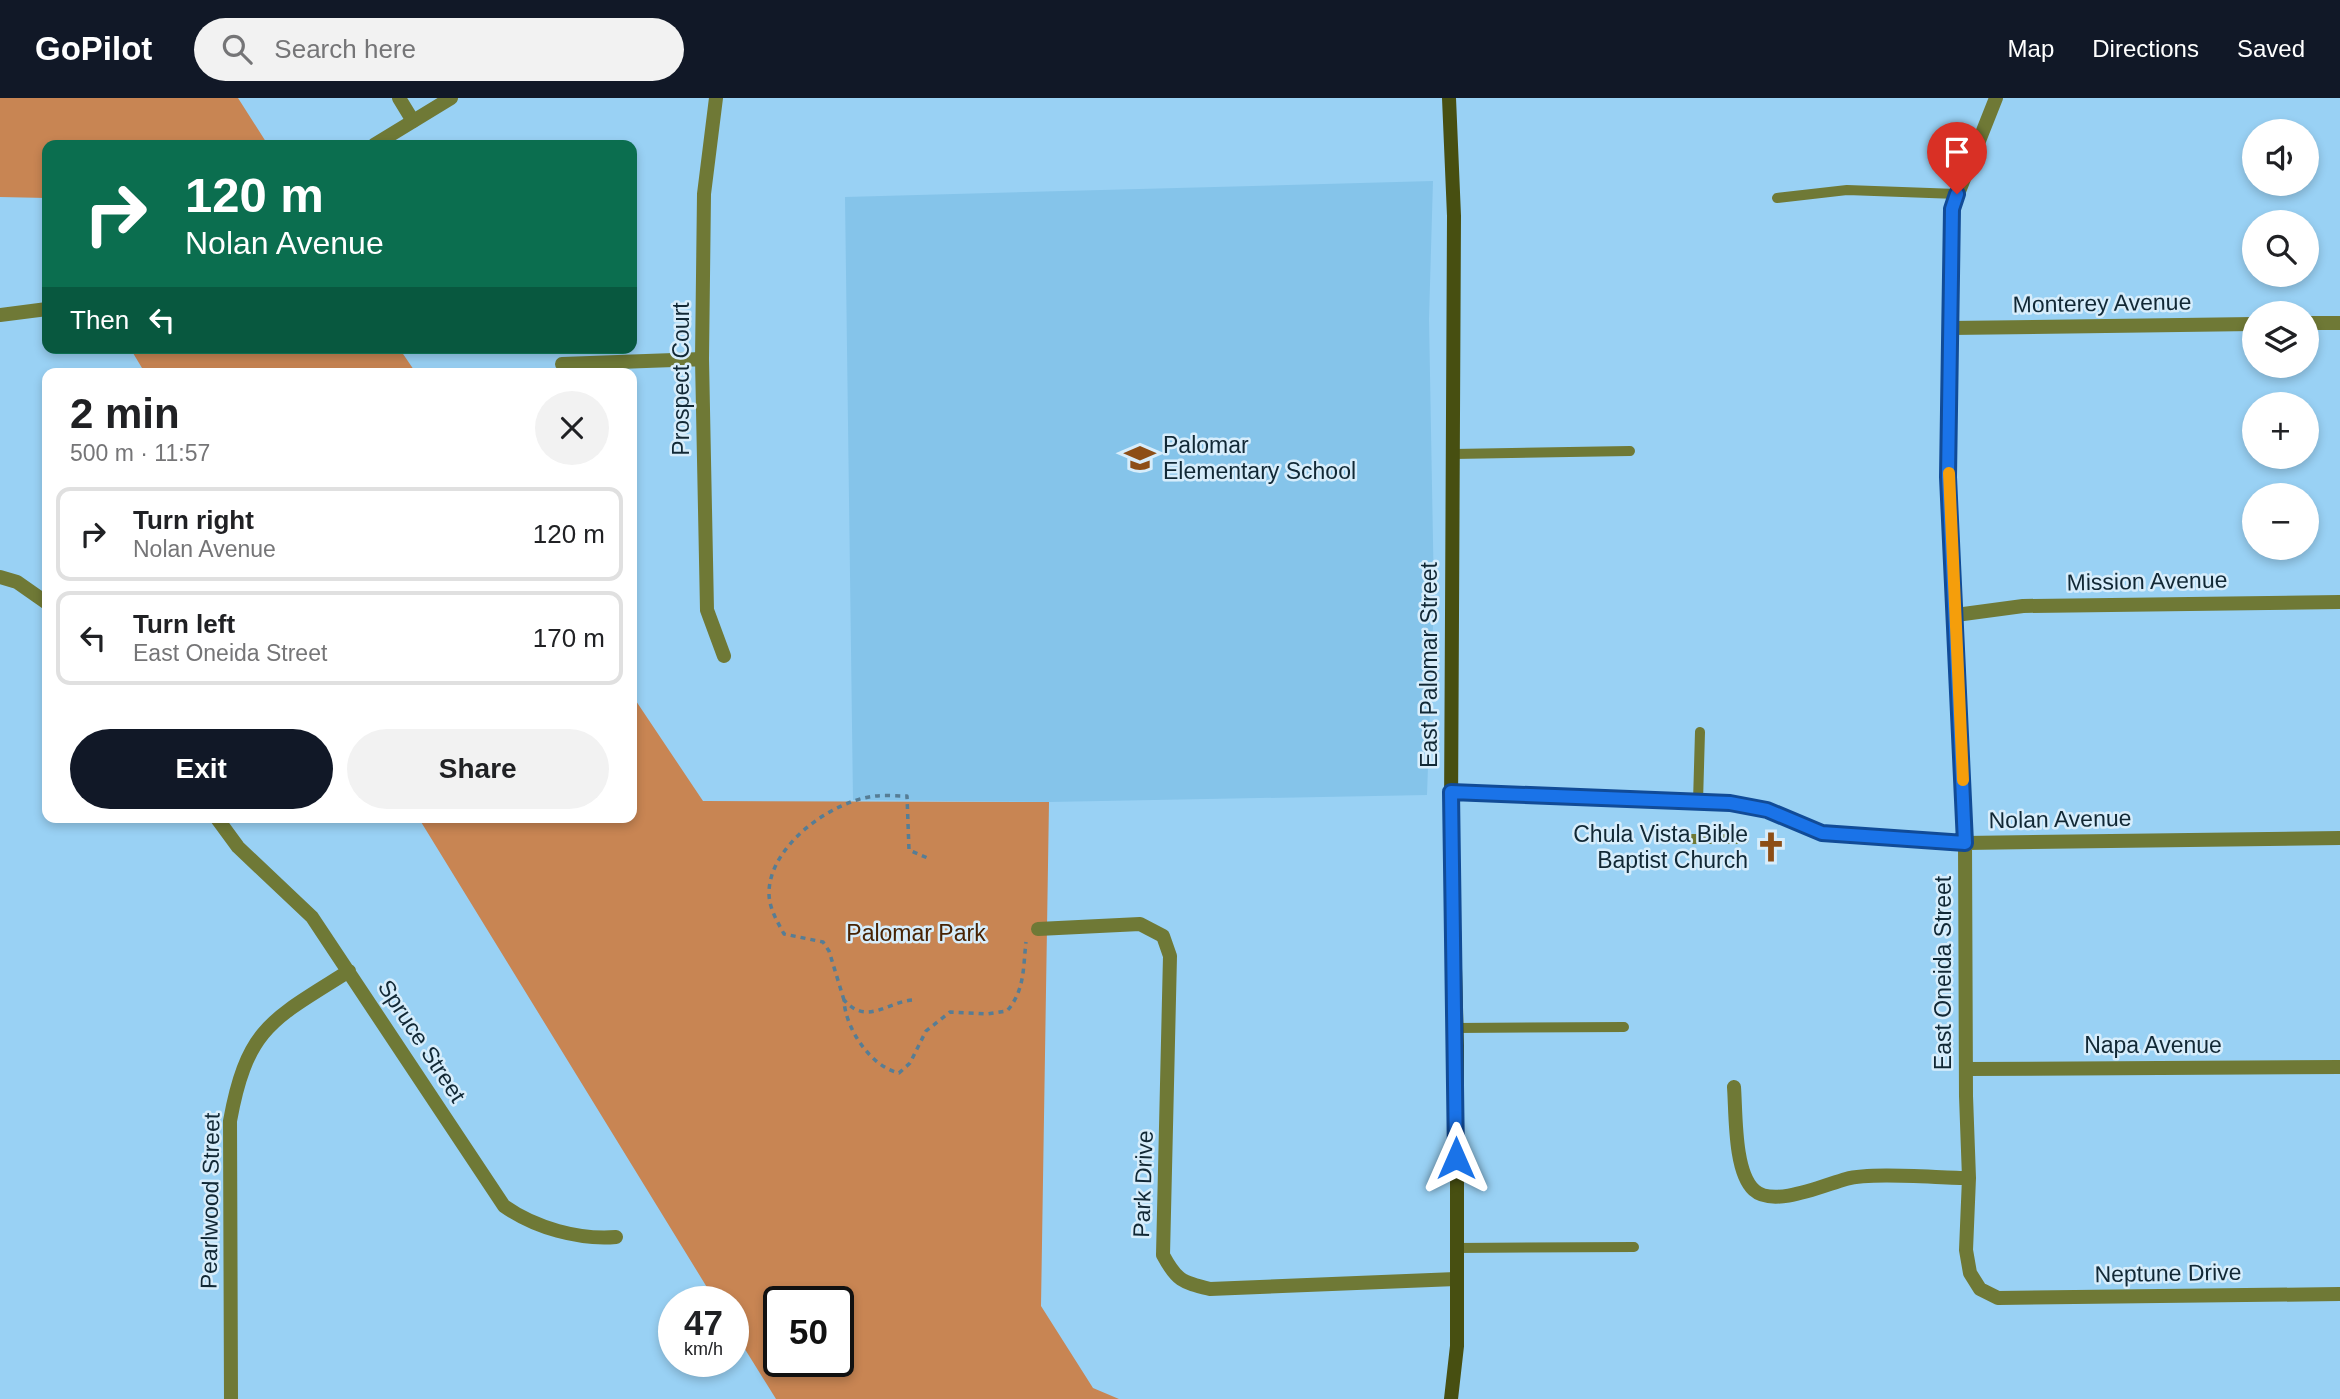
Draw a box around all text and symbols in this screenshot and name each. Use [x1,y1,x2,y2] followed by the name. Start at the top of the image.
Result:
[194,18,684,81] search box
[35,30,152,67] text: GoPilot
[218,30,256,68] icon: search
[274,34,416,64] text: Search here
[2008,35,2054,62] text: Map
[2092,35,2199,62] text: Directions
[2237,35,2305,62] text: Saved
[2242,119,2319,560] map controls
[2242,119,2319,196] button: sound
[1927,122,1987,194] pin
[1938,133,1976,171] icon: arrive
[70,168,161,259] icon: right
[185,168,324,222] text: 120 m
[2242,210,2319,287] button: search
[185,225,384,261] text: Nolan Avenue
[2012,288,2192,318] street label: Monterey Avenue
[143,301,181,339] icon: left
[2242,301,2319,378] button: layers
[668,302,694,456] street label: Prospect Court
[70,305,129,335] text: Then
[70,390,180,437] text: 2 min
[535,391,609,465] button: close
[2242,392,2319,469] button: +
[1163,432,1356,484] place label: Palomar Elementary School
[70,440,210,466] text: 500 m · 11:57
[1123,441,1157,475] school or university icon: Palomar Elementary School
[2242,483,2319,560] button: −
[133,505,254,535] text: Turn right
[74,515,112,553] icon: right
[533,519,605,549] text: 120 m
[133,536,276,562] text: Nolan Avenue
[1416,561,1442,768] street label: East Palomar Street
[2066,567,2228,595] street label: Mission Avenue
[133,609,235,639] text: Turn left
[74,619,112,657] icon: left
[533,623,605,653] text: 170 m
[133,640,327,666] text: East Oneida Street
[70,729,333,809] button: Exit
[347,729,609,809] button: Share
[1988,805,2132,833] street label: Nolan Avenue
[1573,821,1748,873] place label: Chula Vista Bible Baptist Church
[1754,830,1788,864] church icon: Chula Vista Bible Baptist Church
[1930,875,1956,1070] street label: East Oneida Street
[846,920,986,946] park label: Palomar Park
[373,975,472,1108] street label: Spruce Street
[2084,1032,2222,1058] street label: Napa Avenue
[195,1112,225,1289] street label: Pearlwood Street
[1419,1121,1493,1195] position arrow
[1128,1130,1158,1238] street label: Park Drive
[2094,1259,2242,1287] street label: Neptune Drive
[763,1286,854,1377] speed limit sign: 50
[684,1303,723,1342] text: 47
[684,1339,723,1359] text: km/h

